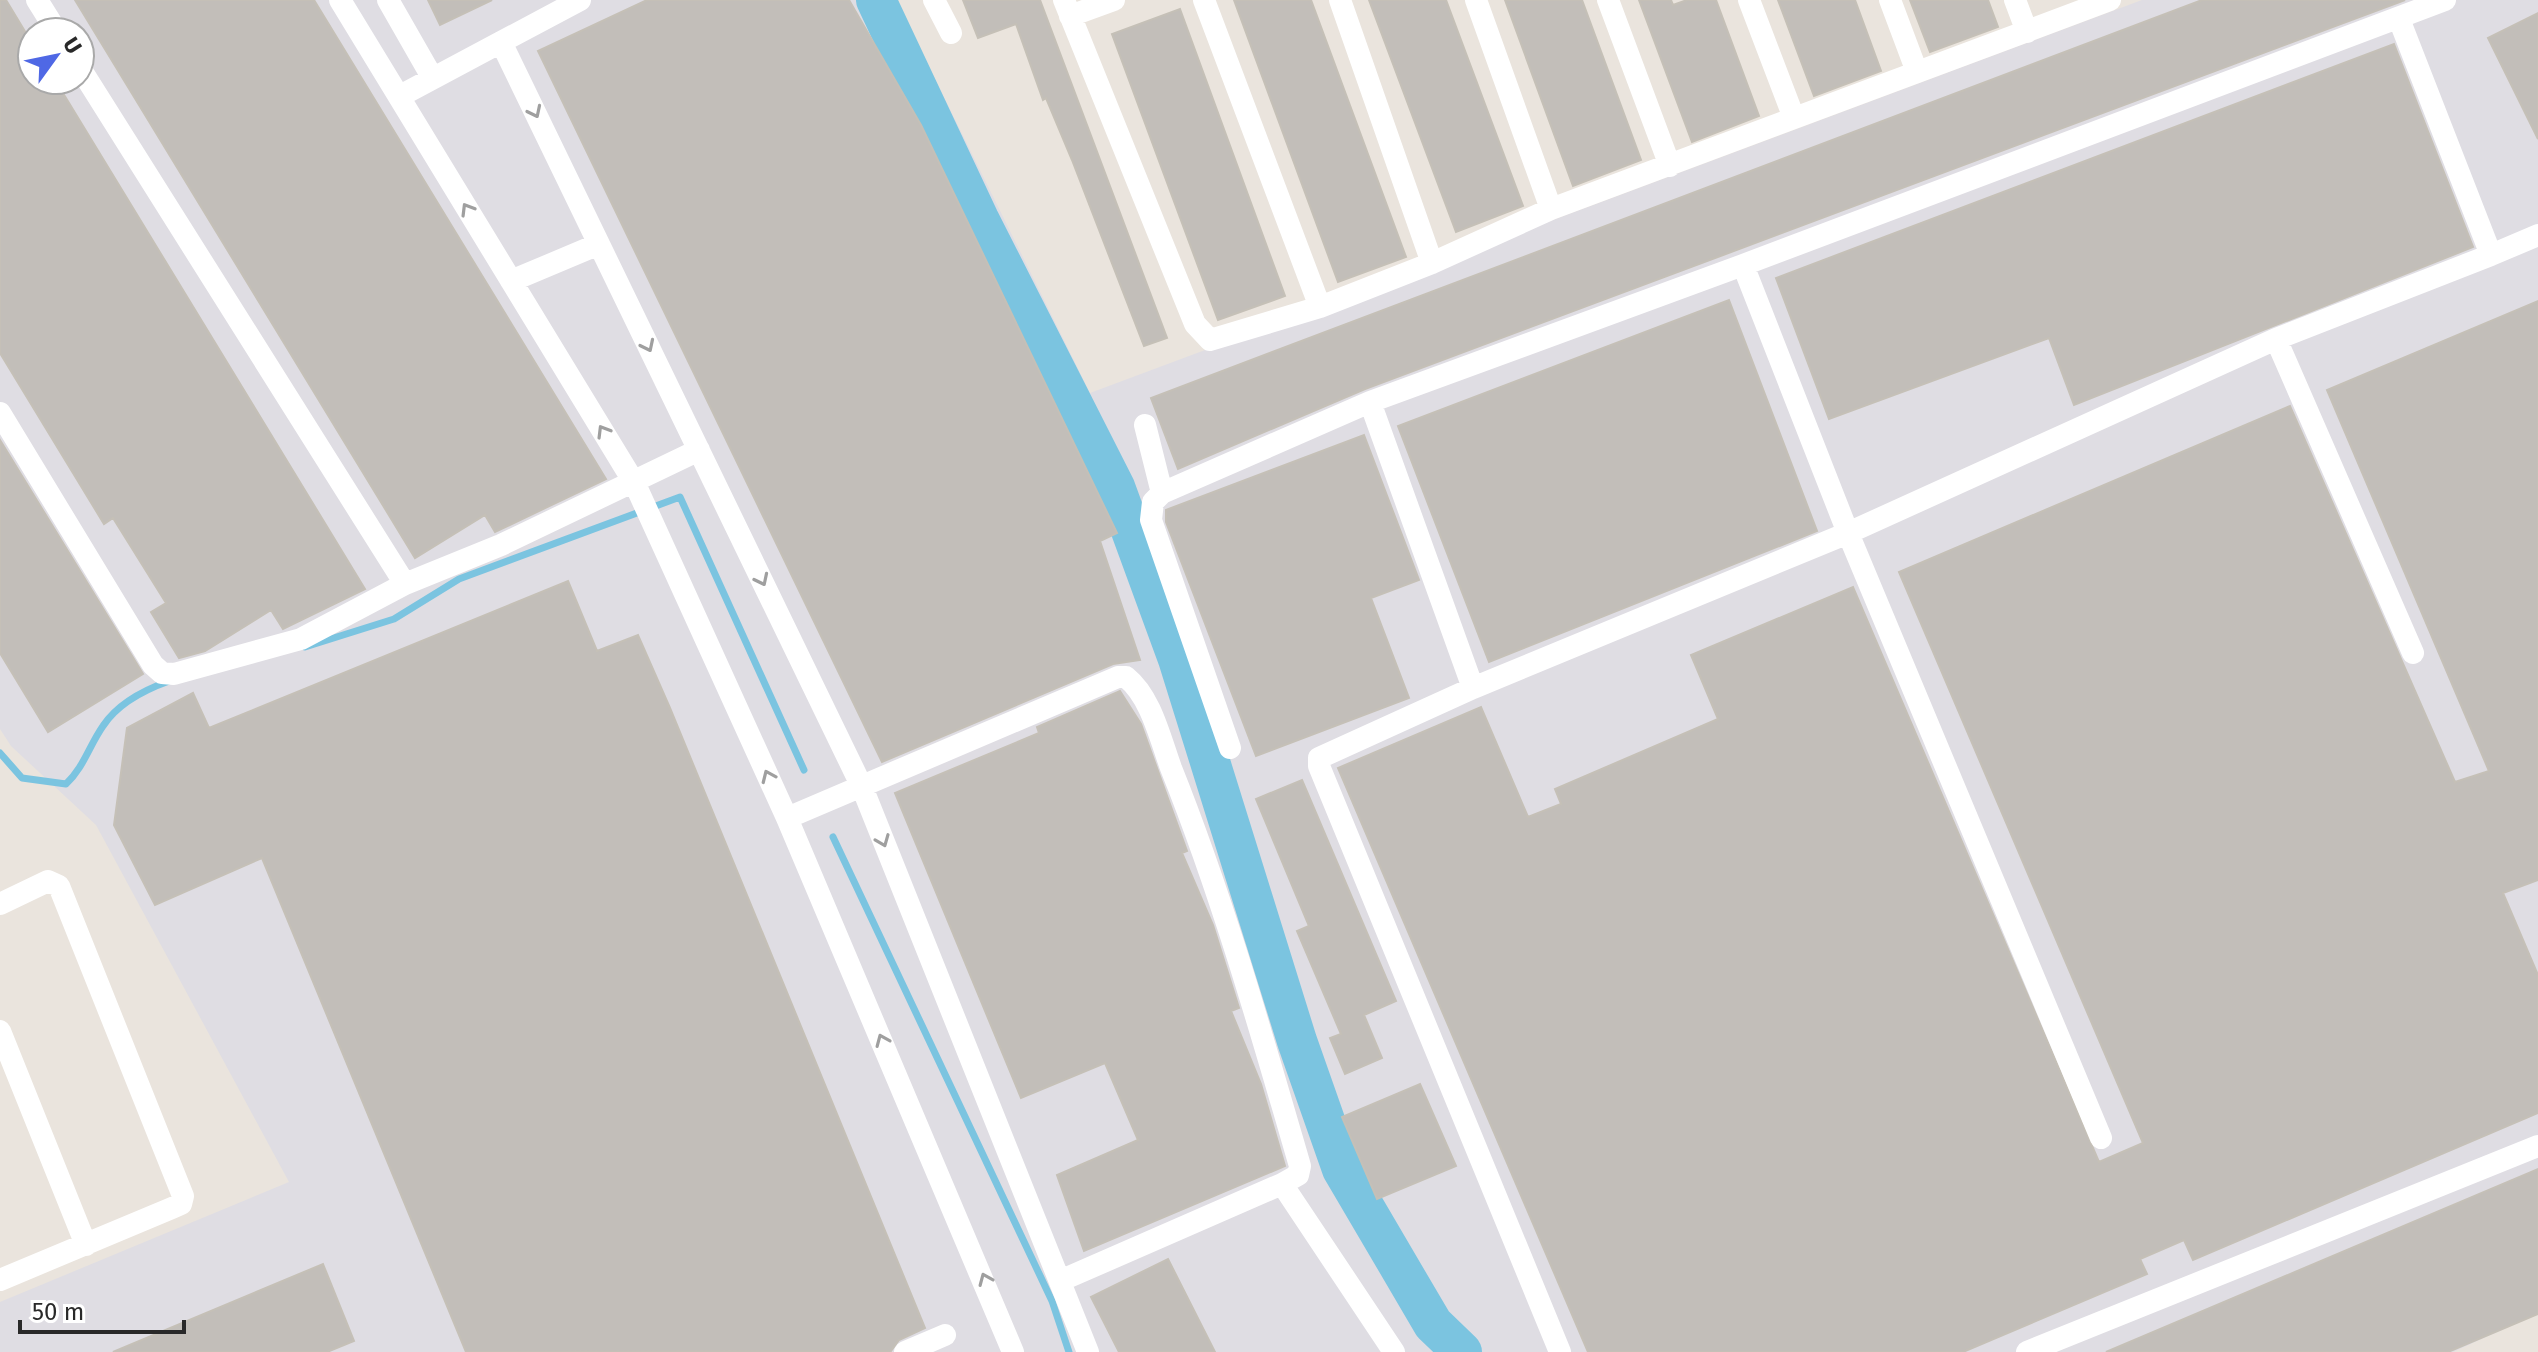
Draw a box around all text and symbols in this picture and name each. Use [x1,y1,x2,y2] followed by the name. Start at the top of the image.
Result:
[16,16,96,96] north arrow
[57,32,88,59] text: U
[525,103,541,118] one-way arrow
[462,203,477,218] one-way arrow
[639,337,654,352] one-way arrow
[597,425,612,440] one-way arrow
[752,572,768,586] one-way arrow
[762,769,778,784] one-way arrow
[874,833,890,847] one-way arrow
[876,1034,892,1048] one-way arrow
[978,1273,994,1287] one-way arrow
[20,1284,184,1334] scale bar
[32,1298,84,1326] text: 50 m

